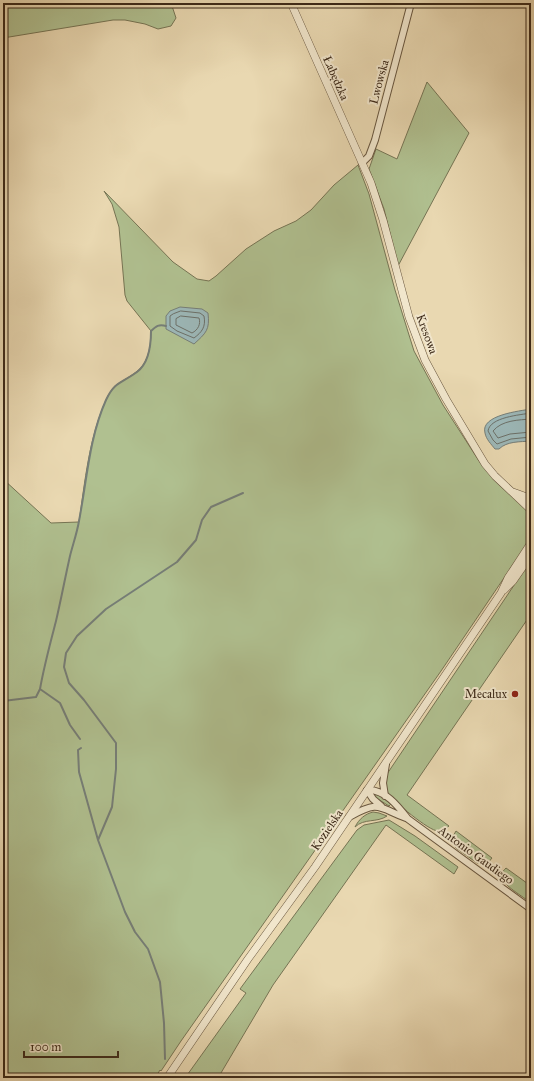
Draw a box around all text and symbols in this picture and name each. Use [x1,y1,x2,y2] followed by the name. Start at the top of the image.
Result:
[320,54,352,103] street label: Łabędzka
[366,57,392,106] street label: Lwowska
[413,312,441,357] street label: Kresowa
[465,687,508,701] place label: Mecalux
[510,689,520,699] marker: Mecalux
[308,806,346,853] street label: Kozielska
[434,822,516,888] street label: Antonio Gaudiego
[24,1033,118,1059] scale bar
[30,1040,61,1054] text: 100 m

